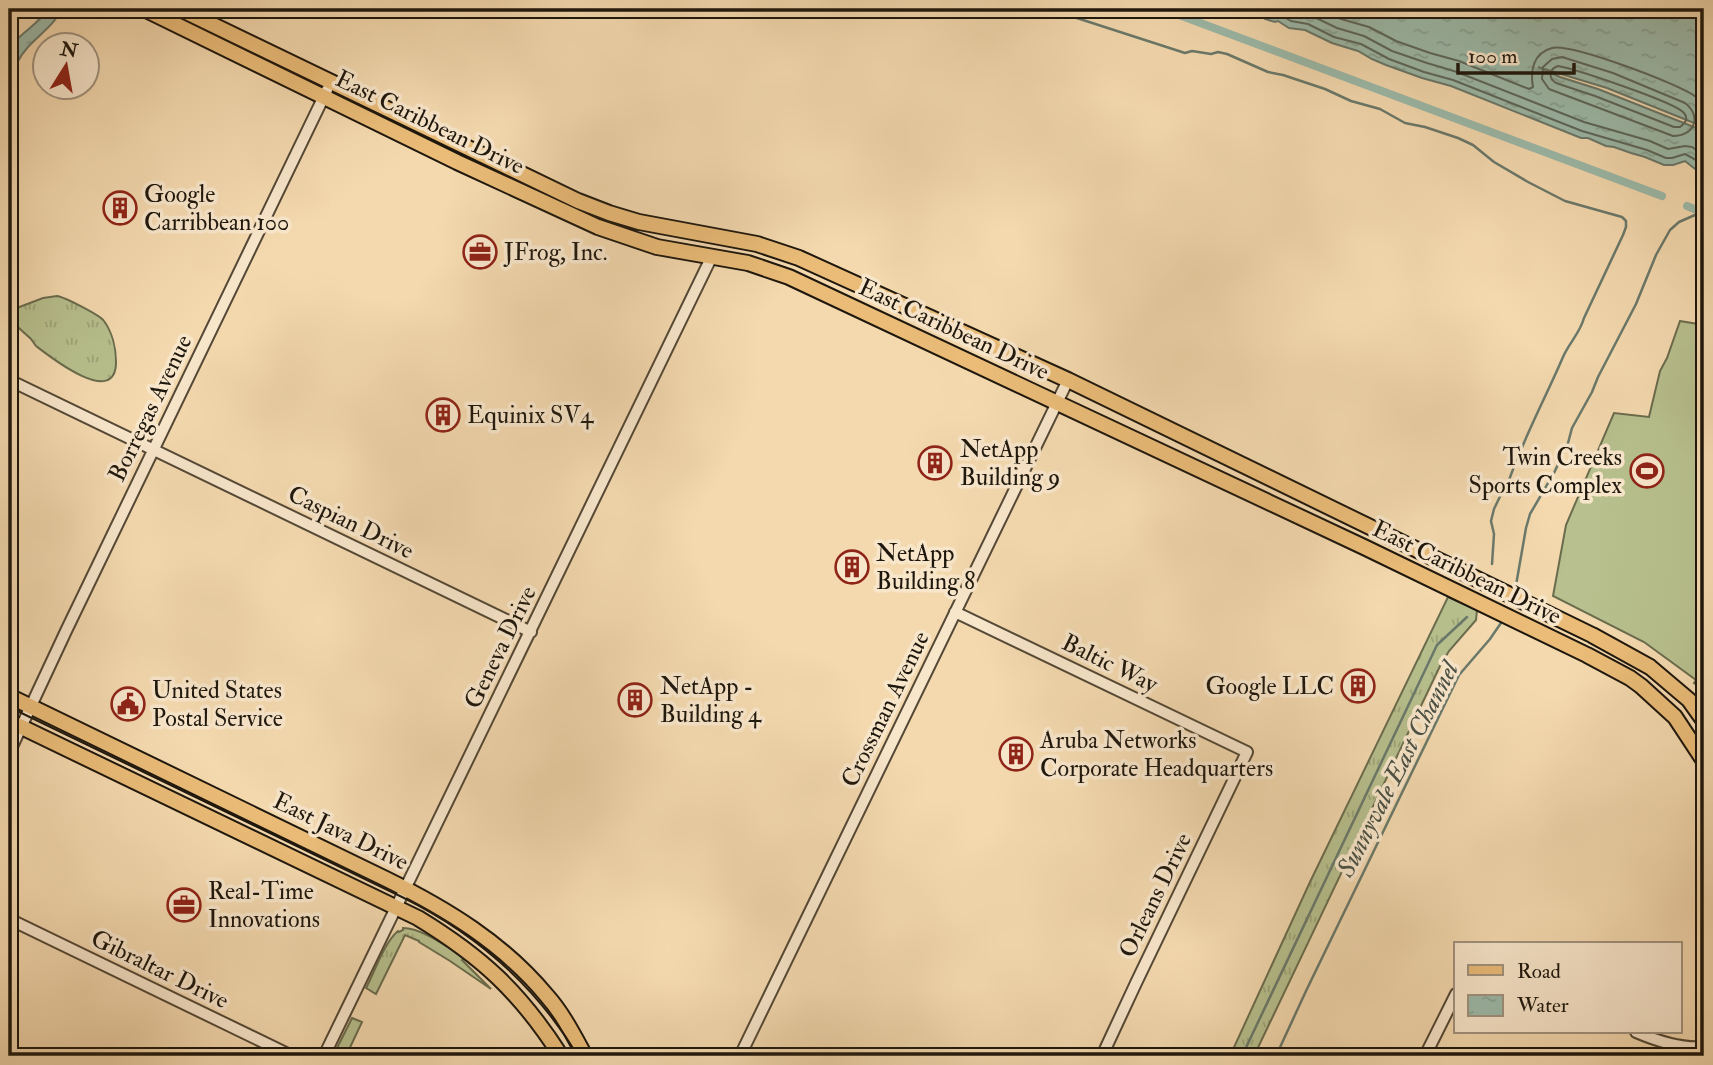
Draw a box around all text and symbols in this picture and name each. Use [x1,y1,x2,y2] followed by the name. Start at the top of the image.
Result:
[32,32,102,102] north arrow
[1458,32,1573,76] scale bar
[57,37,81,64] text: N
[1468,43,1518,70] text: 100 m
[330,63,529,182] street label: East Caribbean Drive
[144,179,289,238] place label: Google Carribbean 100
[101,189,139,227] building icon: Google Carribbean 100
[461,233,499,271] office icon: JFrog, Inc.
[503,237,607,268] place label: JFrog, Inc.
[854,272,1054,387] street label: East Caribbean Drive
[102,330,199,487] street label: Borregas Avenue
[424,396,462,434] building icon: Equinix SV4
[467,400,594,431] place label: Equinix SV4
[960,434,1060,493] place label: NetApp Building 9
[1469,442,1622,501] place label: Twin Creeks Sports Complex
[916,444,954,482] building icon: NetApp Building 9
[1628,452,1666,490] sports icon: Twin Creeks Sports Complex
[283,479,419,566] street label: Caspian Drive
[1367,513,1566,632] street label: East Caribbean Drive
[876,538,975,597] place label: NetApp Building 8
[833,548,871,586] building icon: NetApp Building 8
[457,581,543,714] street label: Geneva Drive
[834,626,937,792] street label: Crossman Avenue
[1057,627,1163,700] street label: Baltic Way
[1329,655,1467,883] water label: Sunnyvale East Channel
[1339,667,1377,705] building icon: Google LLC
[660,671,762,730] place label: NetApp - Building 4
[1205,671,1334,702] place label: Google LLC
[152,675,283,734] place label: United States Postal Service
[616,681,654,719] building icon: NetApp - Building 4
[109,685,147,723] public building icon: United States Postal Service
[1039,725,1273,784] place label: Aruba Networks Corporate Headquarters
[997,735,1035,773] building icon: Aruba Networks Corporate Headquarters
[268,785,414,878] street label: East Java Drive
[1112,828,1199,963] street label: Orleans Drive
[208,876,320,935] place label: Real-Time Innovations
[165,886,203,924] office icon: Real-Time Innovations
[86,923,234,1016] street label: Gibraltar Drive
[1454,942,1682,1034] legend
[1517,958,1562,985] text: Road
[1516,992,1569,1019] text: Water

